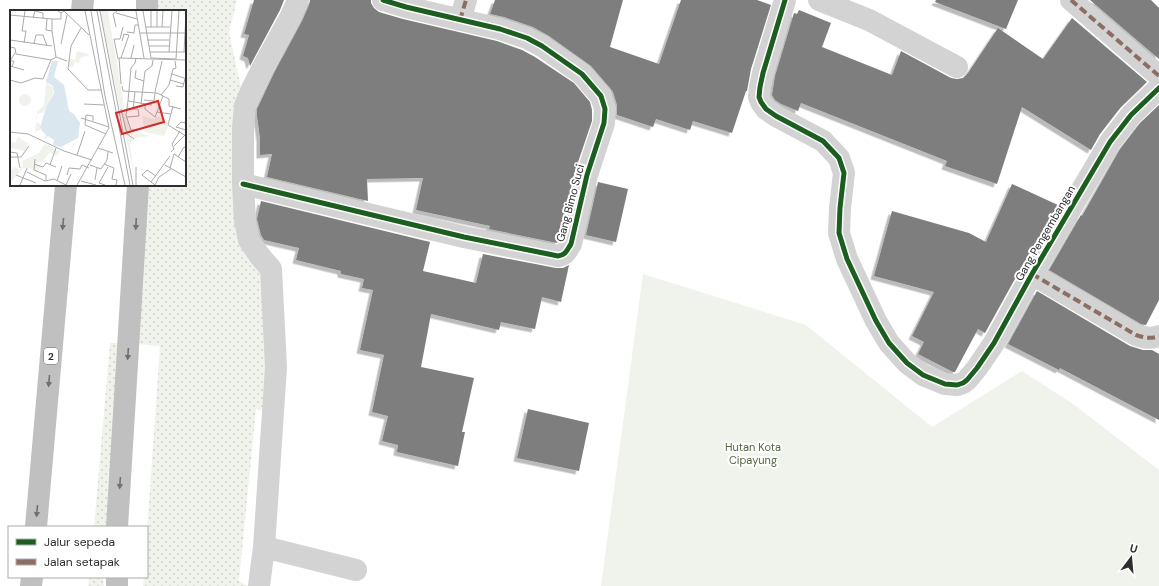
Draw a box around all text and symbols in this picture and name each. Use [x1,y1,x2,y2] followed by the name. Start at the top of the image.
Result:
[10,10,186,186] inset map
[553,163,587,243] street label: Gang Bimo Suci
[1012,183,1078,283] street label: Gang Pengembangan
[59,218,66,230] one-way arrow
[133,218,139,231] one-way arrow
[44,348,58,364] road number: 2
[125,348,132,360] one-way arrow
[45,375,52,387] one-way arrow
[725,440,781,467] park label: Hutan Kota Cipayung
[117,477,123,490] one-way arrow
[34,505,41,517] one-way arrow
[8,526,148,578] legend
[44,534,115,550] text: Jalur sepeda
[1111,538,1151,578] north arrow
[1128,541,1139,556] text: U
[44,554,120,570] text: Jalan setapak

